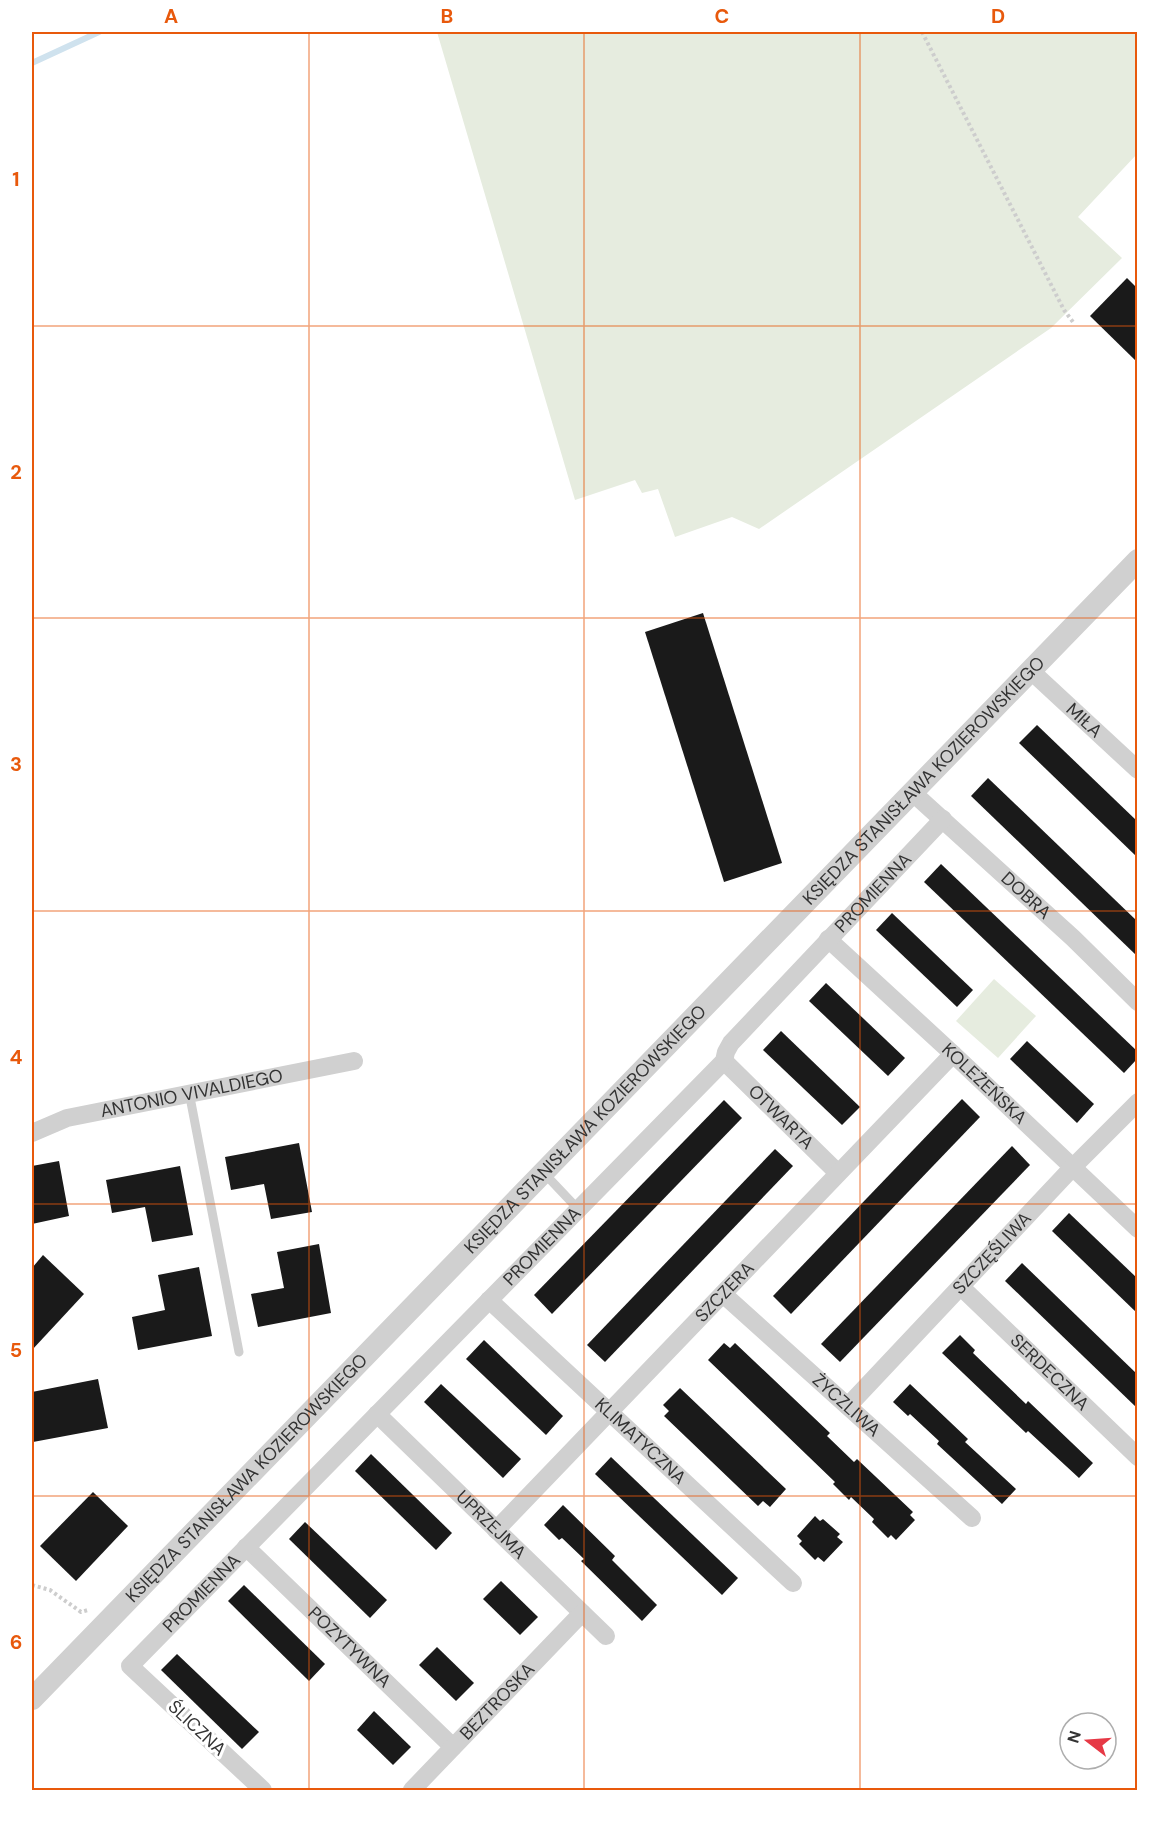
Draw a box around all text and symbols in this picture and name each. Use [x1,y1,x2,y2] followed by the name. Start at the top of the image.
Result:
[164,3,178,29] text: A
[441,3,453,29] text: B
[715,3,729,29] text: C
[991,3,1005,29] text: D
[12,166,20,192] text: 1
[10,459,22,485] text: 2
[797,651,1050,910] street label: KSIĘDZA STANISŁAWA KOZIEROWSKIEGO
[1061,697,1108,743] street label: MIŁA
[10,751,22,777] text: 3
[830,848,917,938] street label: PROMIENNA
[996,866,1056,924] street label: DOBRA
[459,1000,711,1259] street label: KSIĘDZA STANISŁAWA KOZIEROWSKIEGO
[937,1038,1032,1130] street label: KOLEŻEŃSKA
[10,1044,23,1070] text: 4
[98,1063,285,1123] street label: ANTONIO VIVALDIEGO
[743,1079,819,1155] street label: OTWARTA
[498,1202,586,1291] street label: PROMIENNA
[947,1207,1037,1300] street label: SZCZĘŚLIWA
[690,1256,759,1327] street label: SZCZERA
[1005,1329,1094,1416] street label: SERDECZNA
[10,1337,22,1363] text: 5
[120,1348,373,1608] street label: KSIĘDZA STANISŁAWA KOZIEROWSKIEGO
[807,1368,886,1442] street label: ŻYCZLIWA
[590,1393,691,1490] street label: KLIMATYCZNA
[451,1485,531,1564] street label: UPRZEJMA
[157,1548,246,1638] street label: PROMIENNA
[303,1601,396,1693] street label: POZYTYWNA
[10,1629,22,1655] text: 6
[454,1657,540,1745] street label: BEZTROSKA
[163,1695,231,1761] street label: ŚLICZNA
[1058,1711,1118,1771] north arrow
[1062,1728,1086,1745] text: N

